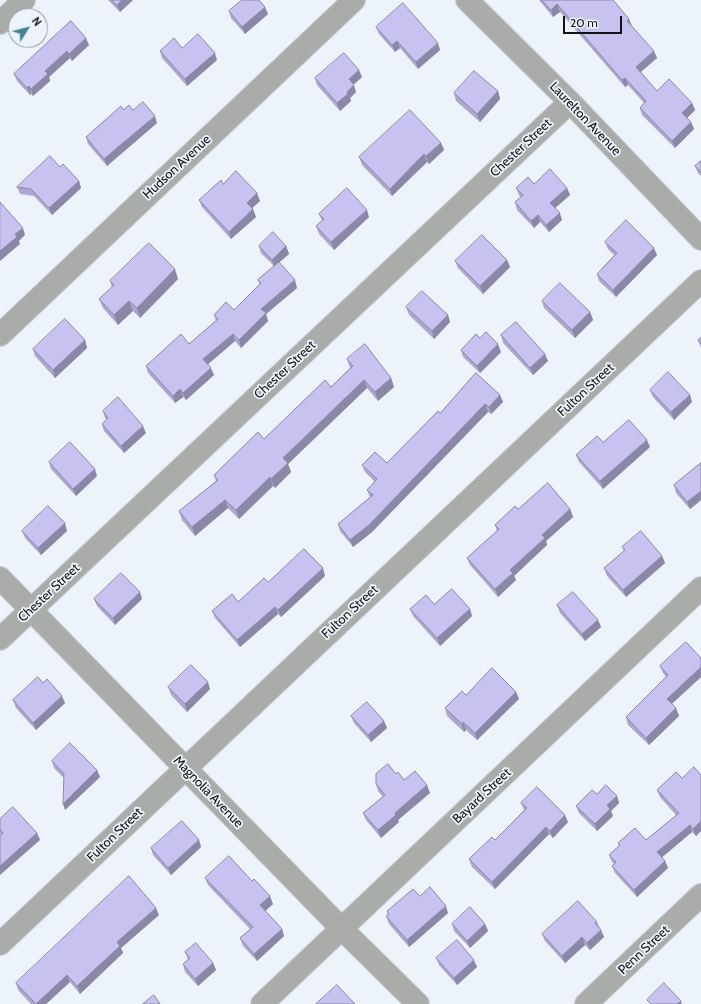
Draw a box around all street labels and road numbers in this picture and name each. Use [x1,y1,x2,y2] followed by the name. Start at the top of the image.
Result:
[546,79,624,159] street label: Laurelton Avenue
[487,116,555,180] street label: Chester Street
[140,132,214,202] street label: Hudson Avenue
[251,338,319,402] street label: Chester Street
[555,360,617,420] street label: Fulton Street
[15,561,83,625] street label: Chester Street
[319,582,381,642] street label: Fulton Street
[170,753,246,831] street label: Magnolia Avenue
[450,765,514,827] street label: Bayard Street
[84,805,146,865] street label: Fulton Street
[615,922,673,978] street label: Penn Street

